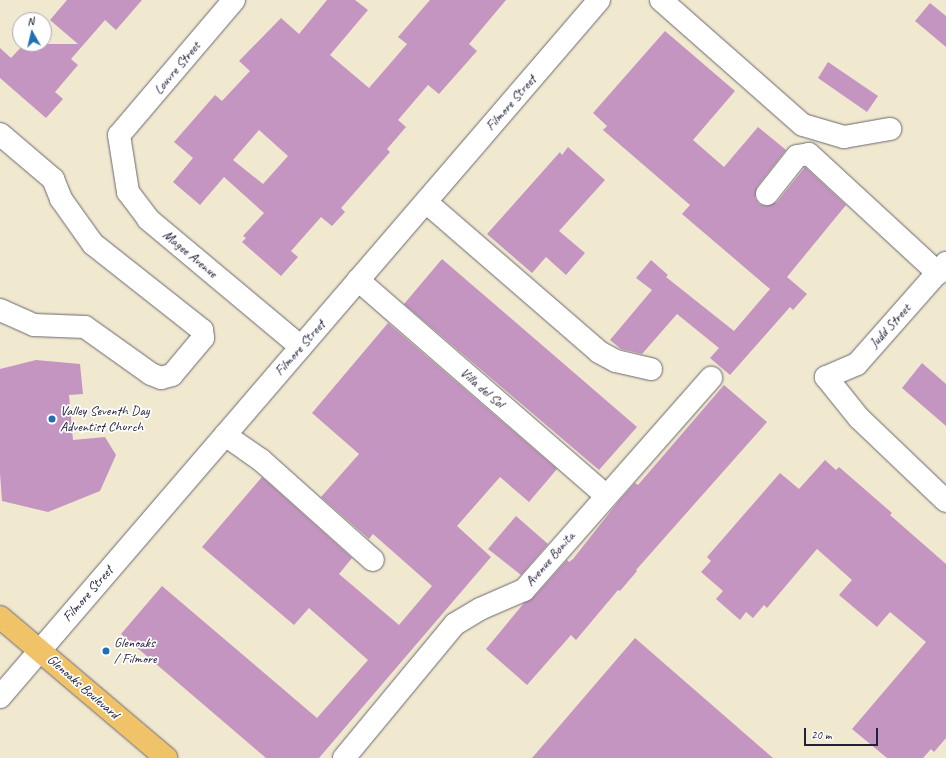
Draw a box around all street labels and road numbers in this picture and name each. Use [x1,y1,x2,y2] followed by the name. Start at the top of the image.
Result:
[150,38,204,98] street label: Louvre Street
[482,72,540,134] street label: Filmore Street
[159,226,221,282] street label: Magee Avenue
[866,300,914,352] street label: Judd Street
[271,317,329,379] street label: Filmore Street
[456,364,508,412] street label: Villa del Sol
[522,528,578,590] street label: Avenue Bonita
[59,563,117,625] street label: Filmore Street
[44,651,122,723] street label: Glenoaks Boulevard

